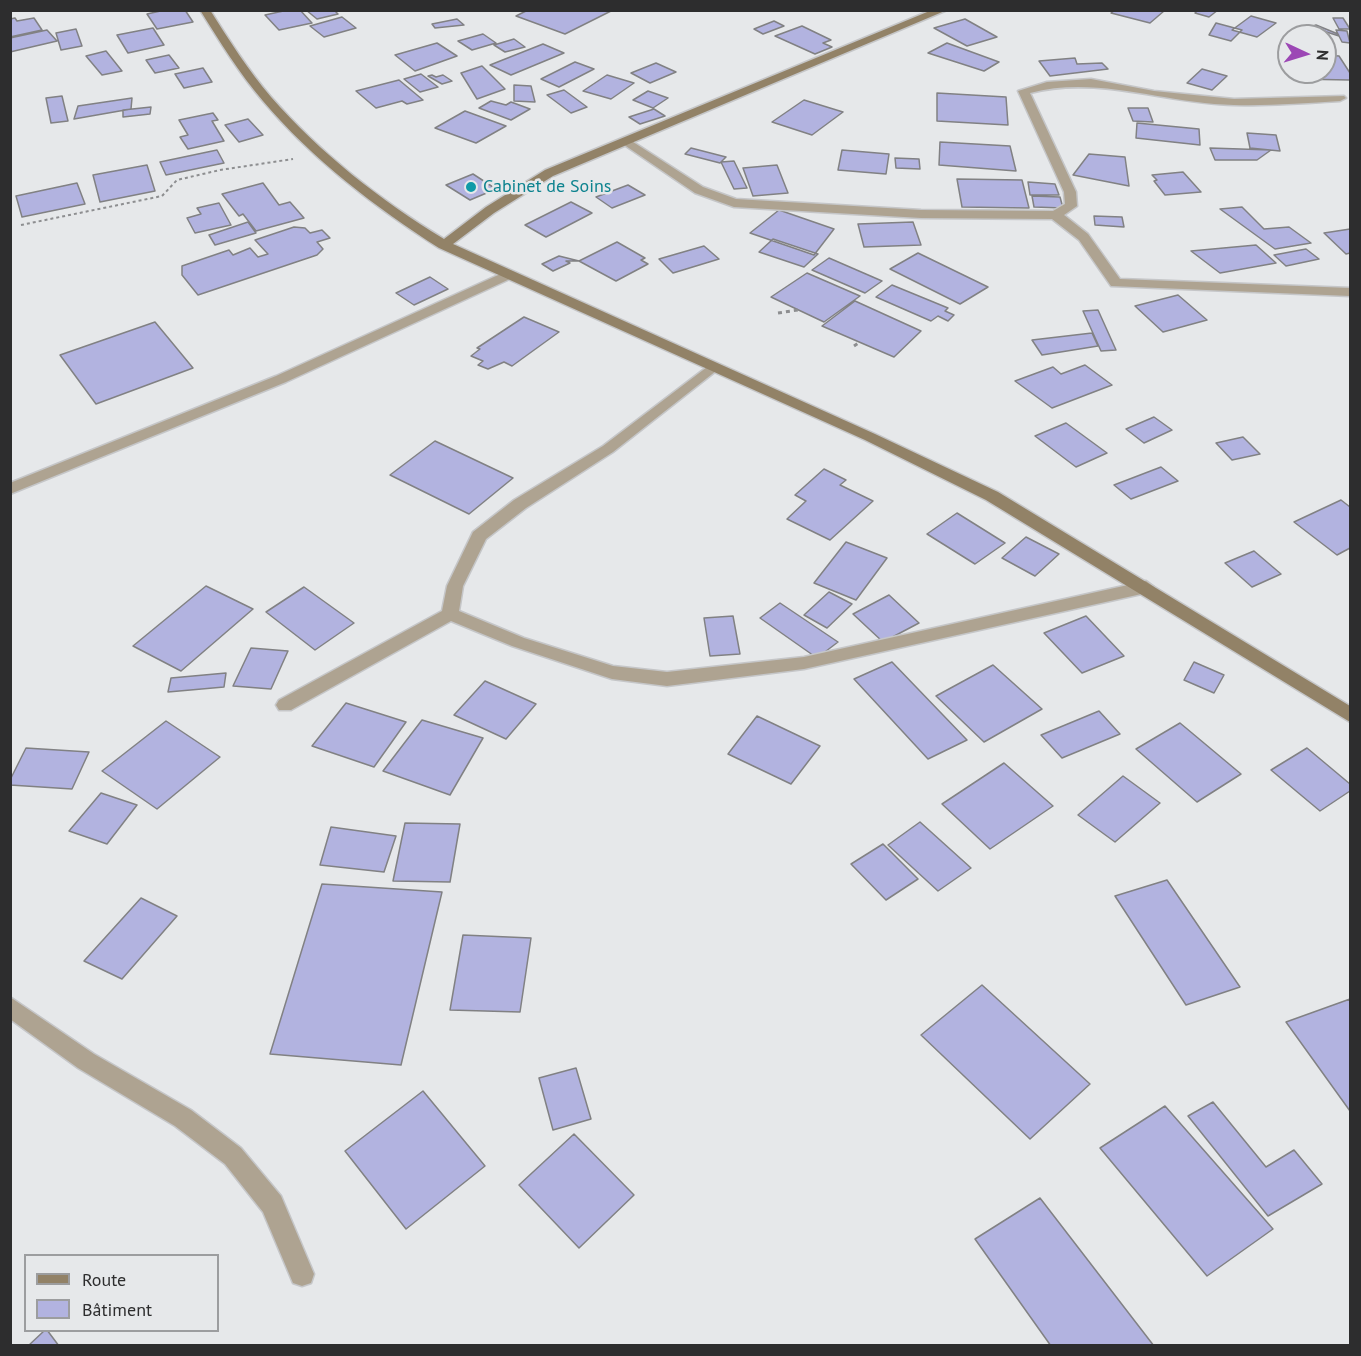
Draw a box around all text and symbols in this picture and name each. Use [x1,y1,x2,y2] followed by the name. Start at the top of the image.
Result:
[1277,24,1337,84] north arrow
[1313,49,1333,61] text: N
[483,176,611,198] place label: Cabinet de Soins
[464,180,478,194] marker: Cabinet de Soins
[24,1254,219,1332] legend
[82,1268,126,1291] text: Route
[82,1298,152,1321] text: Bâtiment

